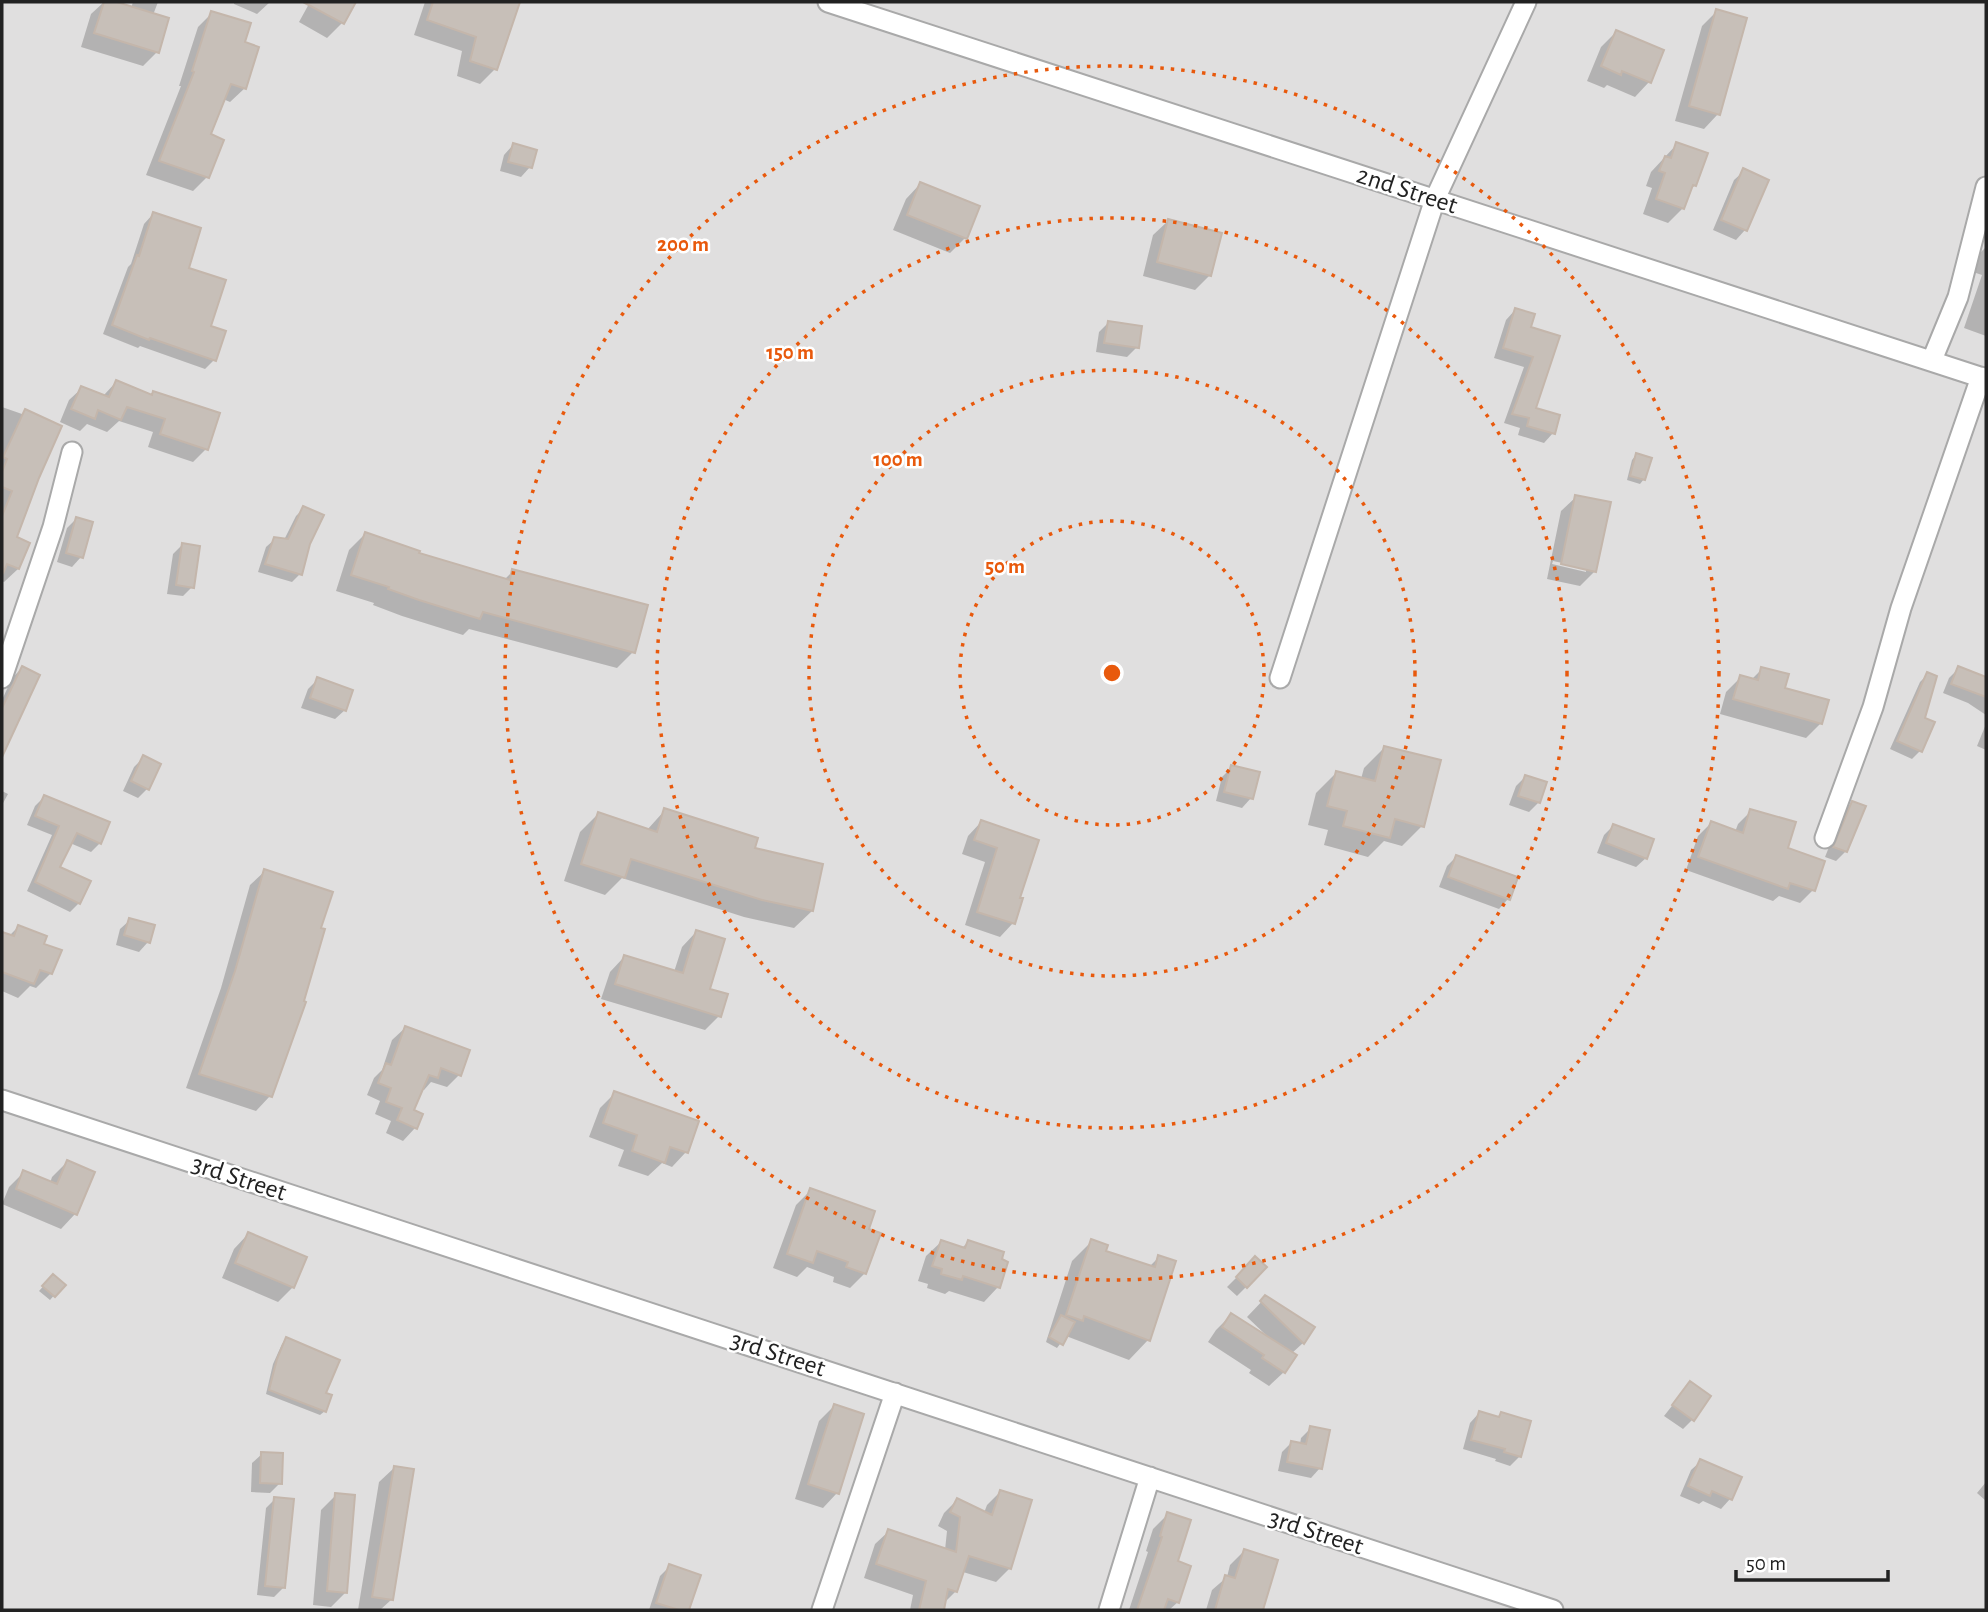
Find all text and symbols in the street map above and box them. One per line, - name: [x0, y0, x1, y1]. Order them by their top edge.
- street label: 2nd Street: [1353, 162, 1461, 218]
- text: 200 m: [657, 234, 709, 255]
- text: 150 m: [766, 342, 814, 363]
- text: 100 m: [873, 449, 923, 470]
- text: 50 m: [985, 556, 1025, 577]
- centre of rings: [1100, 661, 1124, 685]
- street label: 3rd Street: [188, 1150, 290, 1206]
- street label: 3rd Street: [727, 1326, 829, 1382]
- street label: 3rd Street: [1265, 1504, 1367, 1560]
- scale bar: [1736, 1538, 1888, 1582]
- text: 50 m: [1746, 1553, 1786, 1574]

